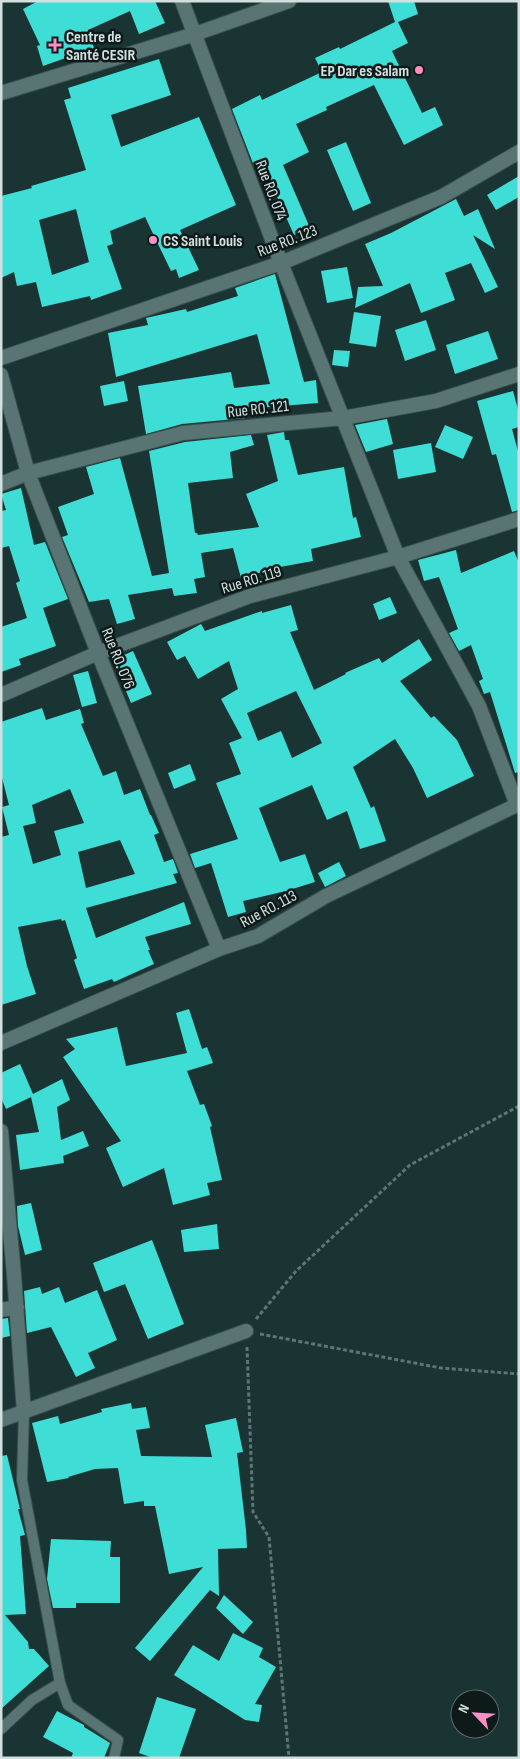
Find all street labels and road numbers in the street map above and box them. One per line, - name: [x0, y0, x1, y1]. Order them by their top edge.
- street label: Rue RO. 074: [250, 158, 291, 224]
- street label: Rue RO. 123: [255, 221, 320, 261]
- street label: Rue RO. 121: [227, 397, 290, 422]
- street label: Rue RO. 119: [219, 562, 284, 599]
- street label: Rue RO. 076: [97, 625, 138, 692]
- street label: Rue RO. 113: [237, 887, 300, 932]

